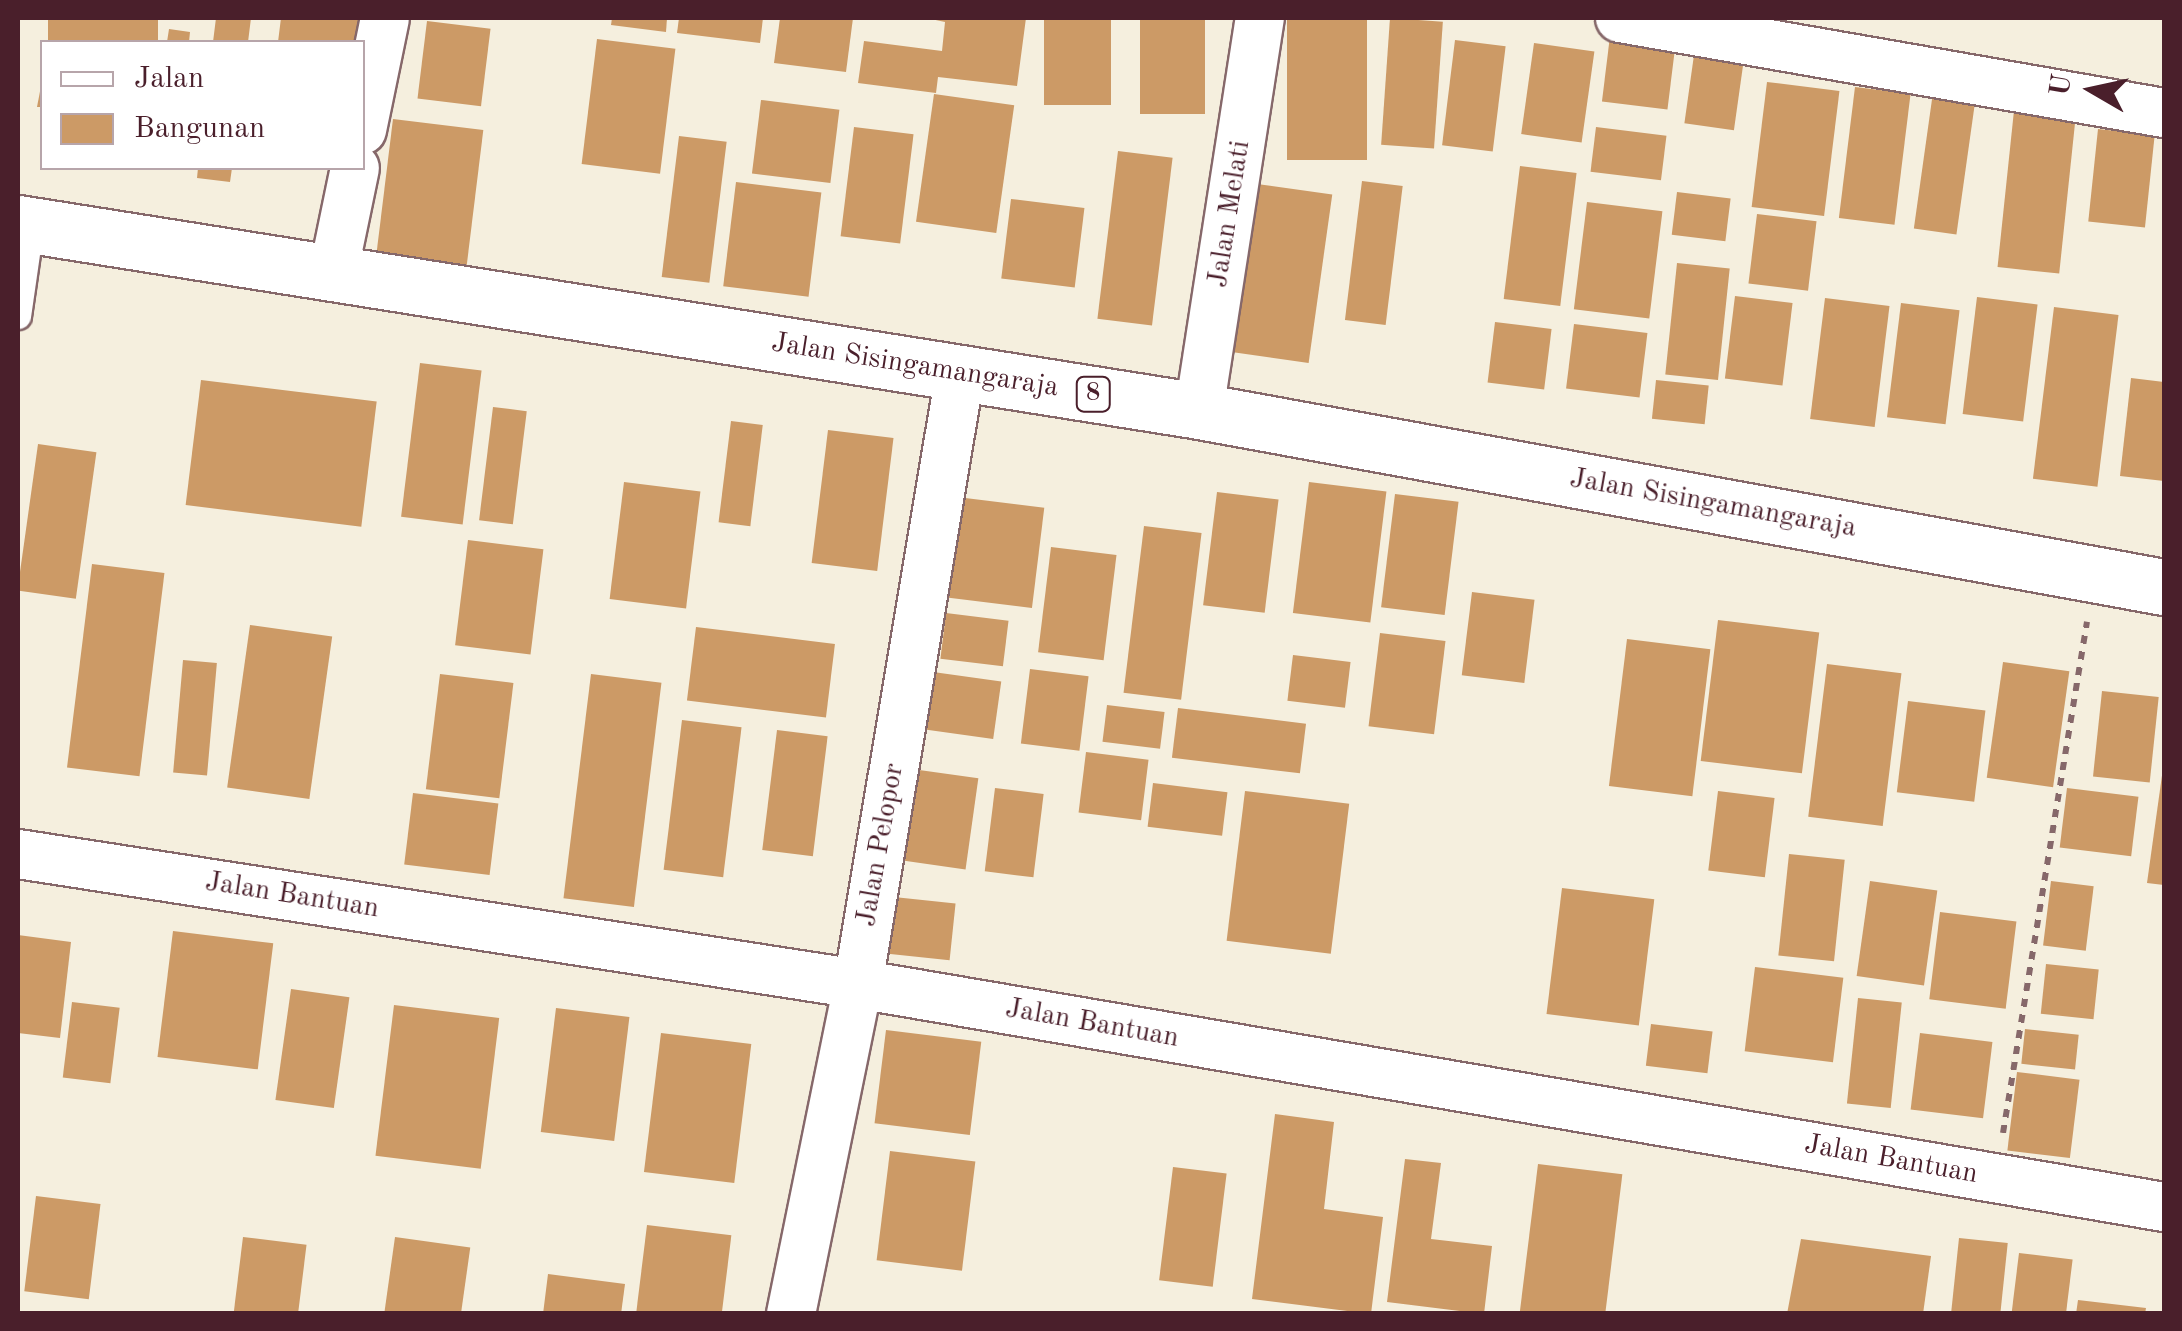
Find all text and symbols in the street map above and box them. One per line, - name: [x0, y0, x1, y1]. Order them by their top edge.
- legend: [40, 40, 365, 170]
- north arrow: [2042, 40, 2142, 140]
- text: Jalan: [134, 64, 204, 94]
- text: U: [2047, 72, 2078, 98]
- text: Bangunan: [134, 114, 265, 144]
- street label: Jalan Melati: [1202, 138, 1258, 290]
- street label: Jalan Sisingamangaraja: [769, 327, 1061, 405]
- road number: 8: [1076, 374, 1110, 414]
- street label: Jalan Sisingamangaraja: [1567, 462, 1859, 546]
- street label: Jalan Pelopor: [850, 761, 912, 929]
- street label: Jalan Bantuan: [203, 866, 381, 926]
- street label: Jalan Bantuan: [1003, 992, 1181, 1056]
- street label: Jalan Bantuan: [1802, 1128, 1980, 1192]

